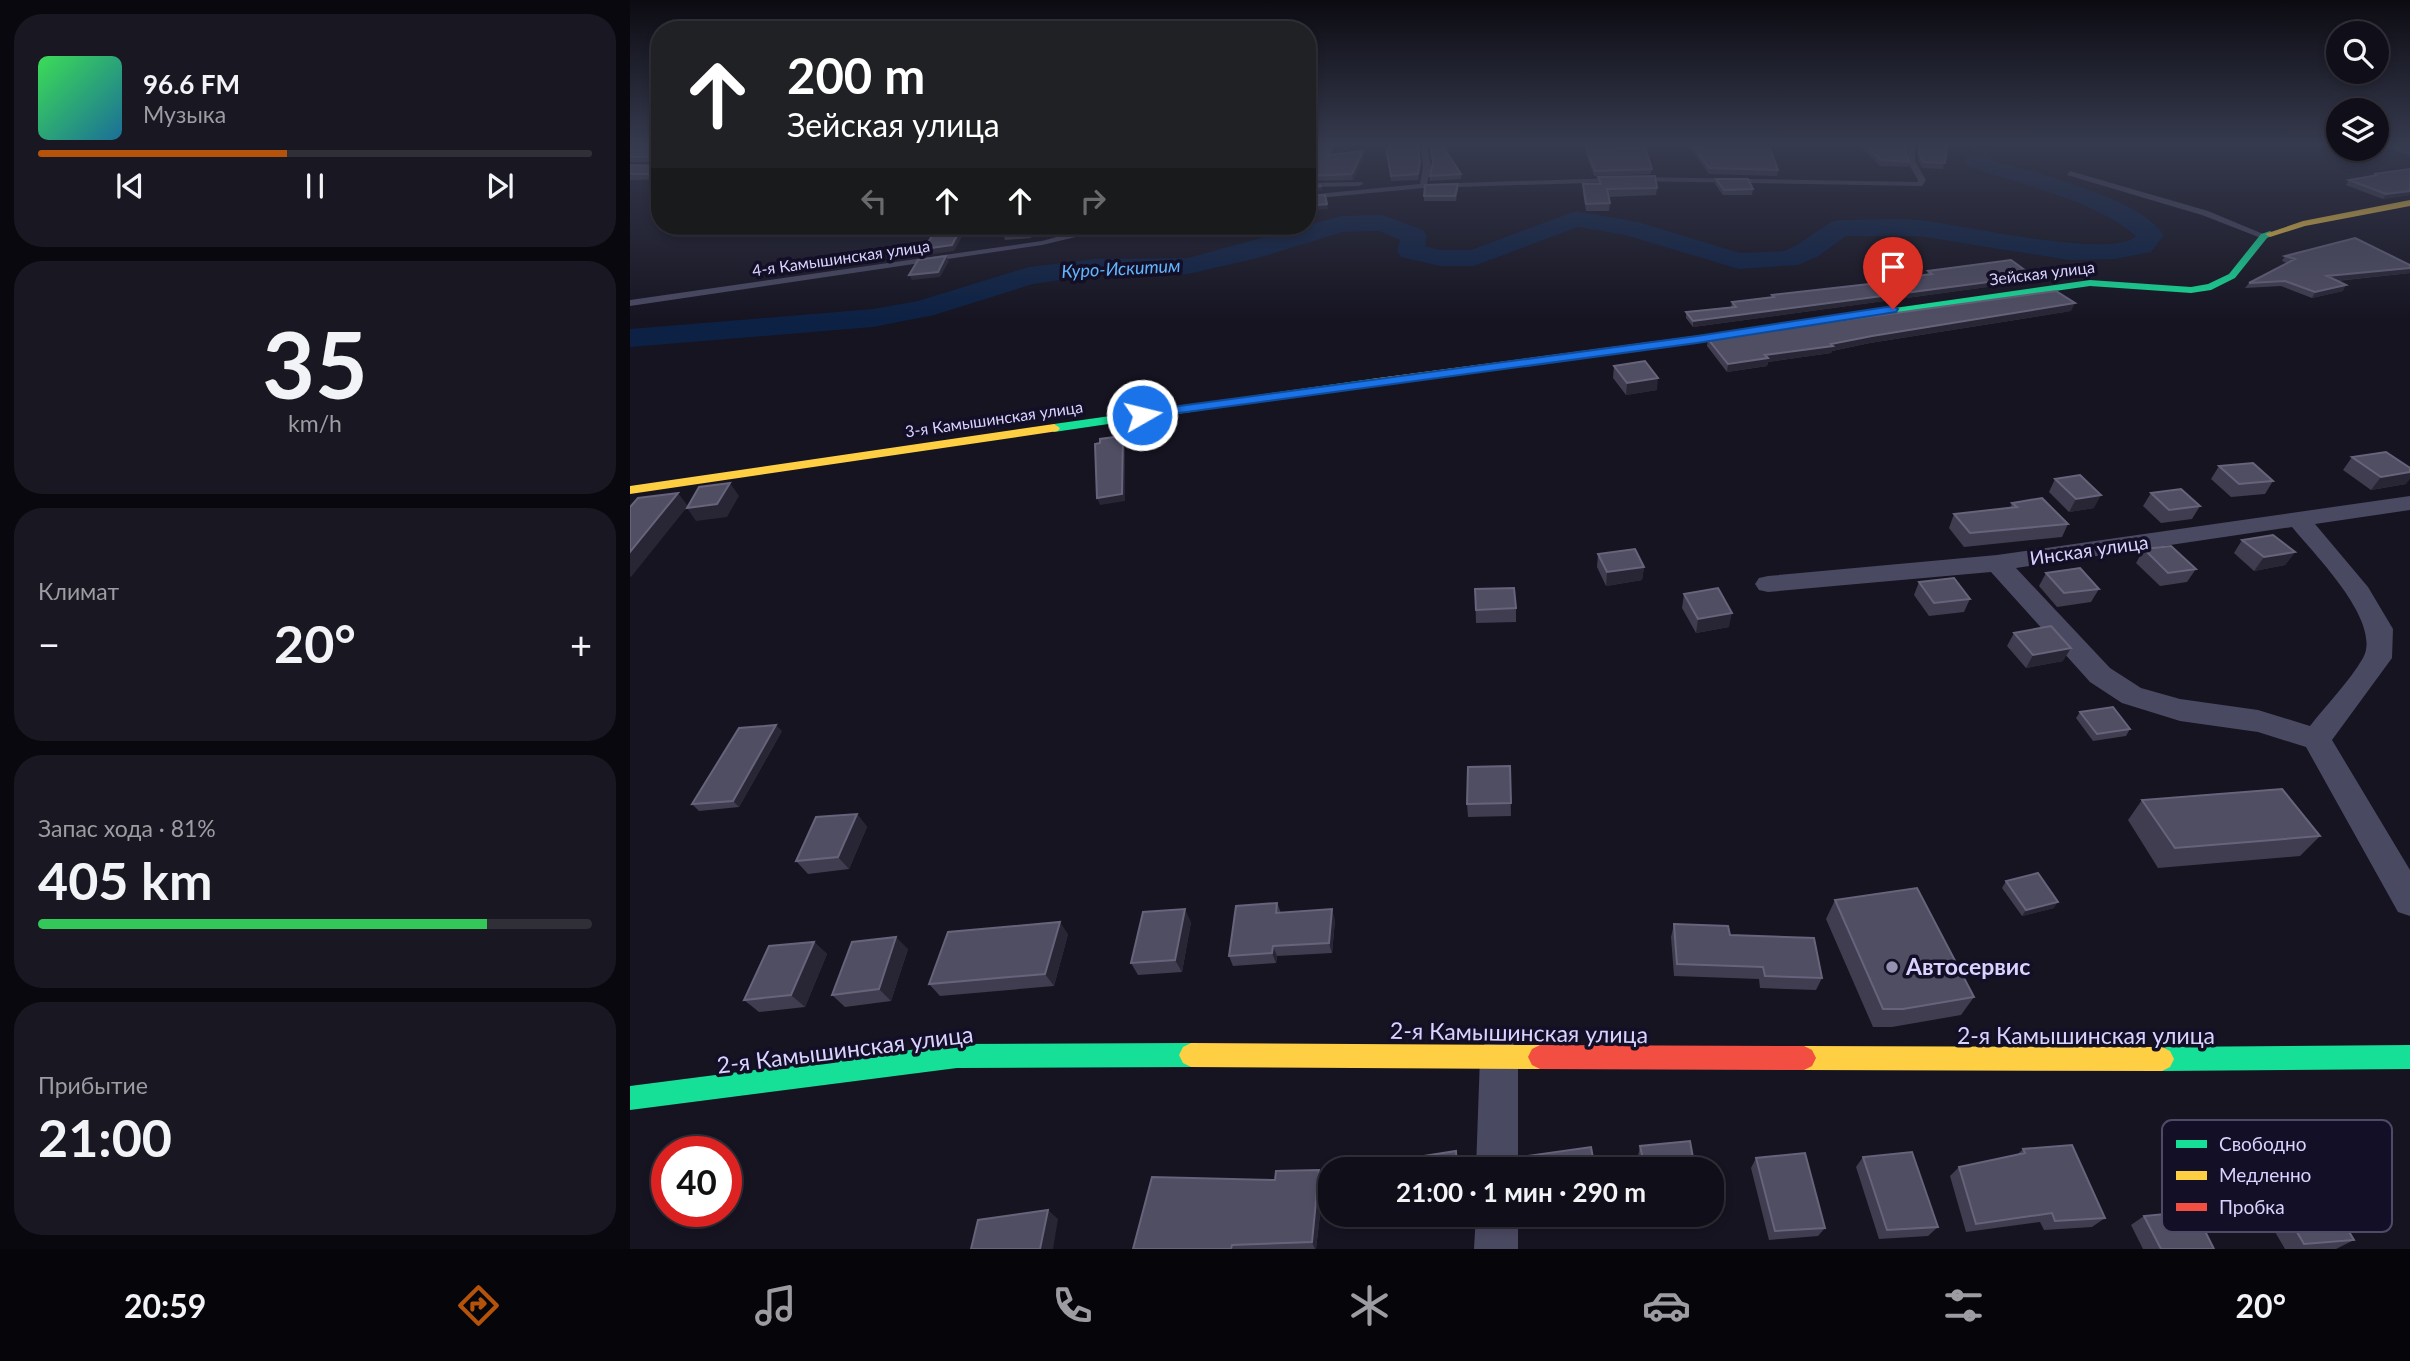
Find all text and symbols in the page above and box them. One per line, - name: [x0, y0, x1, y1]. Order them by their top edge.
- map controls: [2326, 21, 2389, 161]
- button: search: [2326, 21, 2389, 84]
- text: 200 m: [787, 46, 925, 104]
- icon: ahead: [672, 49, 763, 140]
- text: 96.6 FM: [143, 68, 240, 100]
- button: layers: [2326, 98, 2389, 161]
- text: Музыка: [143, 100, 226, 128]
- text: Зейская улица: [787, 105, 1000, 144]
- icon: previous: [111, 167, 149, 205]
- icon: pause: [296, 167, 334, 205]
- icon: next: [481, 167, 519, 205]
- icon: left: [855, 182, 893, 220]
- icon: ahead: [928, 182, 966, 220]
- icon: ahead: [1001, 182, 1039, 220]
- icon: right: [1074, 182, 1112, 220]
- street label: 4-я Камышинская улица: [751, 236, 931, 279]
- pin: [1863, 237, 1923, 309]
- icon: arrive: [1874, 248, 1912, 286]
- water label: Куро-Искитим: [1061, 254, 1181, 282]
- street label: Зейская улица: [1988, 257, 2096, 288]
- text: 35: [262, 309, 368, 418]
- position arrow: [1105, 378, 1179, 452]
- street label: 3-я Камышинская улица: [904, 397, 1084, 440]
- text: km/h: [288, 409, 342, 437]
- street label: Инская улица: [2028, 530, 2150, 569]
- text: Климат: [38, 577, 119, 605]
- text: 20°: [274, 612, 356, 674]
- text: −: [38, 621, 60, 667]
- text: +: [570, 621, 592, 667]
- text: Запас хода · 81%: [38, 814, 216, 842]
- text: 405 km: [38, 849, 212, 911]
- place label: Автосервис: [1905, 952, 2030, 980]
- marker: Автосервис: [1884, 959, 1900, 975]
- street label: 2-я Камышинская улица: [1390, 1016, 1648, 1048]
- street label: 2-я Камышинская улица: [715, 1019, 975, 1079]
- street label: 2-я Камышинская улица: [1957, 1021, 2215, 1049]
- text: Прибытие: [38, 1071, 148, 1099]
- text: 21:00: [38, 1106, 172, 1168]
- legend: [2162, 1120, 2392, 1232]
- text: Свободно: [2219, 1132, 2307, 1155]
- speed limit sign: 40: [651, 1136, 742, 1227]
- text: Медленно: [2219, 1163, 2311, 1186]
- text: 21:00 · 1 мин · 290 m: [1396, 1176, 1646, 1208]
- text: Пробка: [2219, 1195, 2285, 1218]
- icon: directions: [454, 1281, 503, 1330]
- icon: music: [751, 1281, 800, 1330]
- icon: phone: [1048, 1281, 1097, 1330]
- icon: climate: [1345, 1281, 1394, 1330]
- icon: car: [1642, 1281, 1691, 1330]
- icon: filters: [1939, 1281, 1988, 1330]
- text: 20:59: [124, 1286, 206, 1325]
- text: 20°: [2236, 1286, 2286, 1325]

